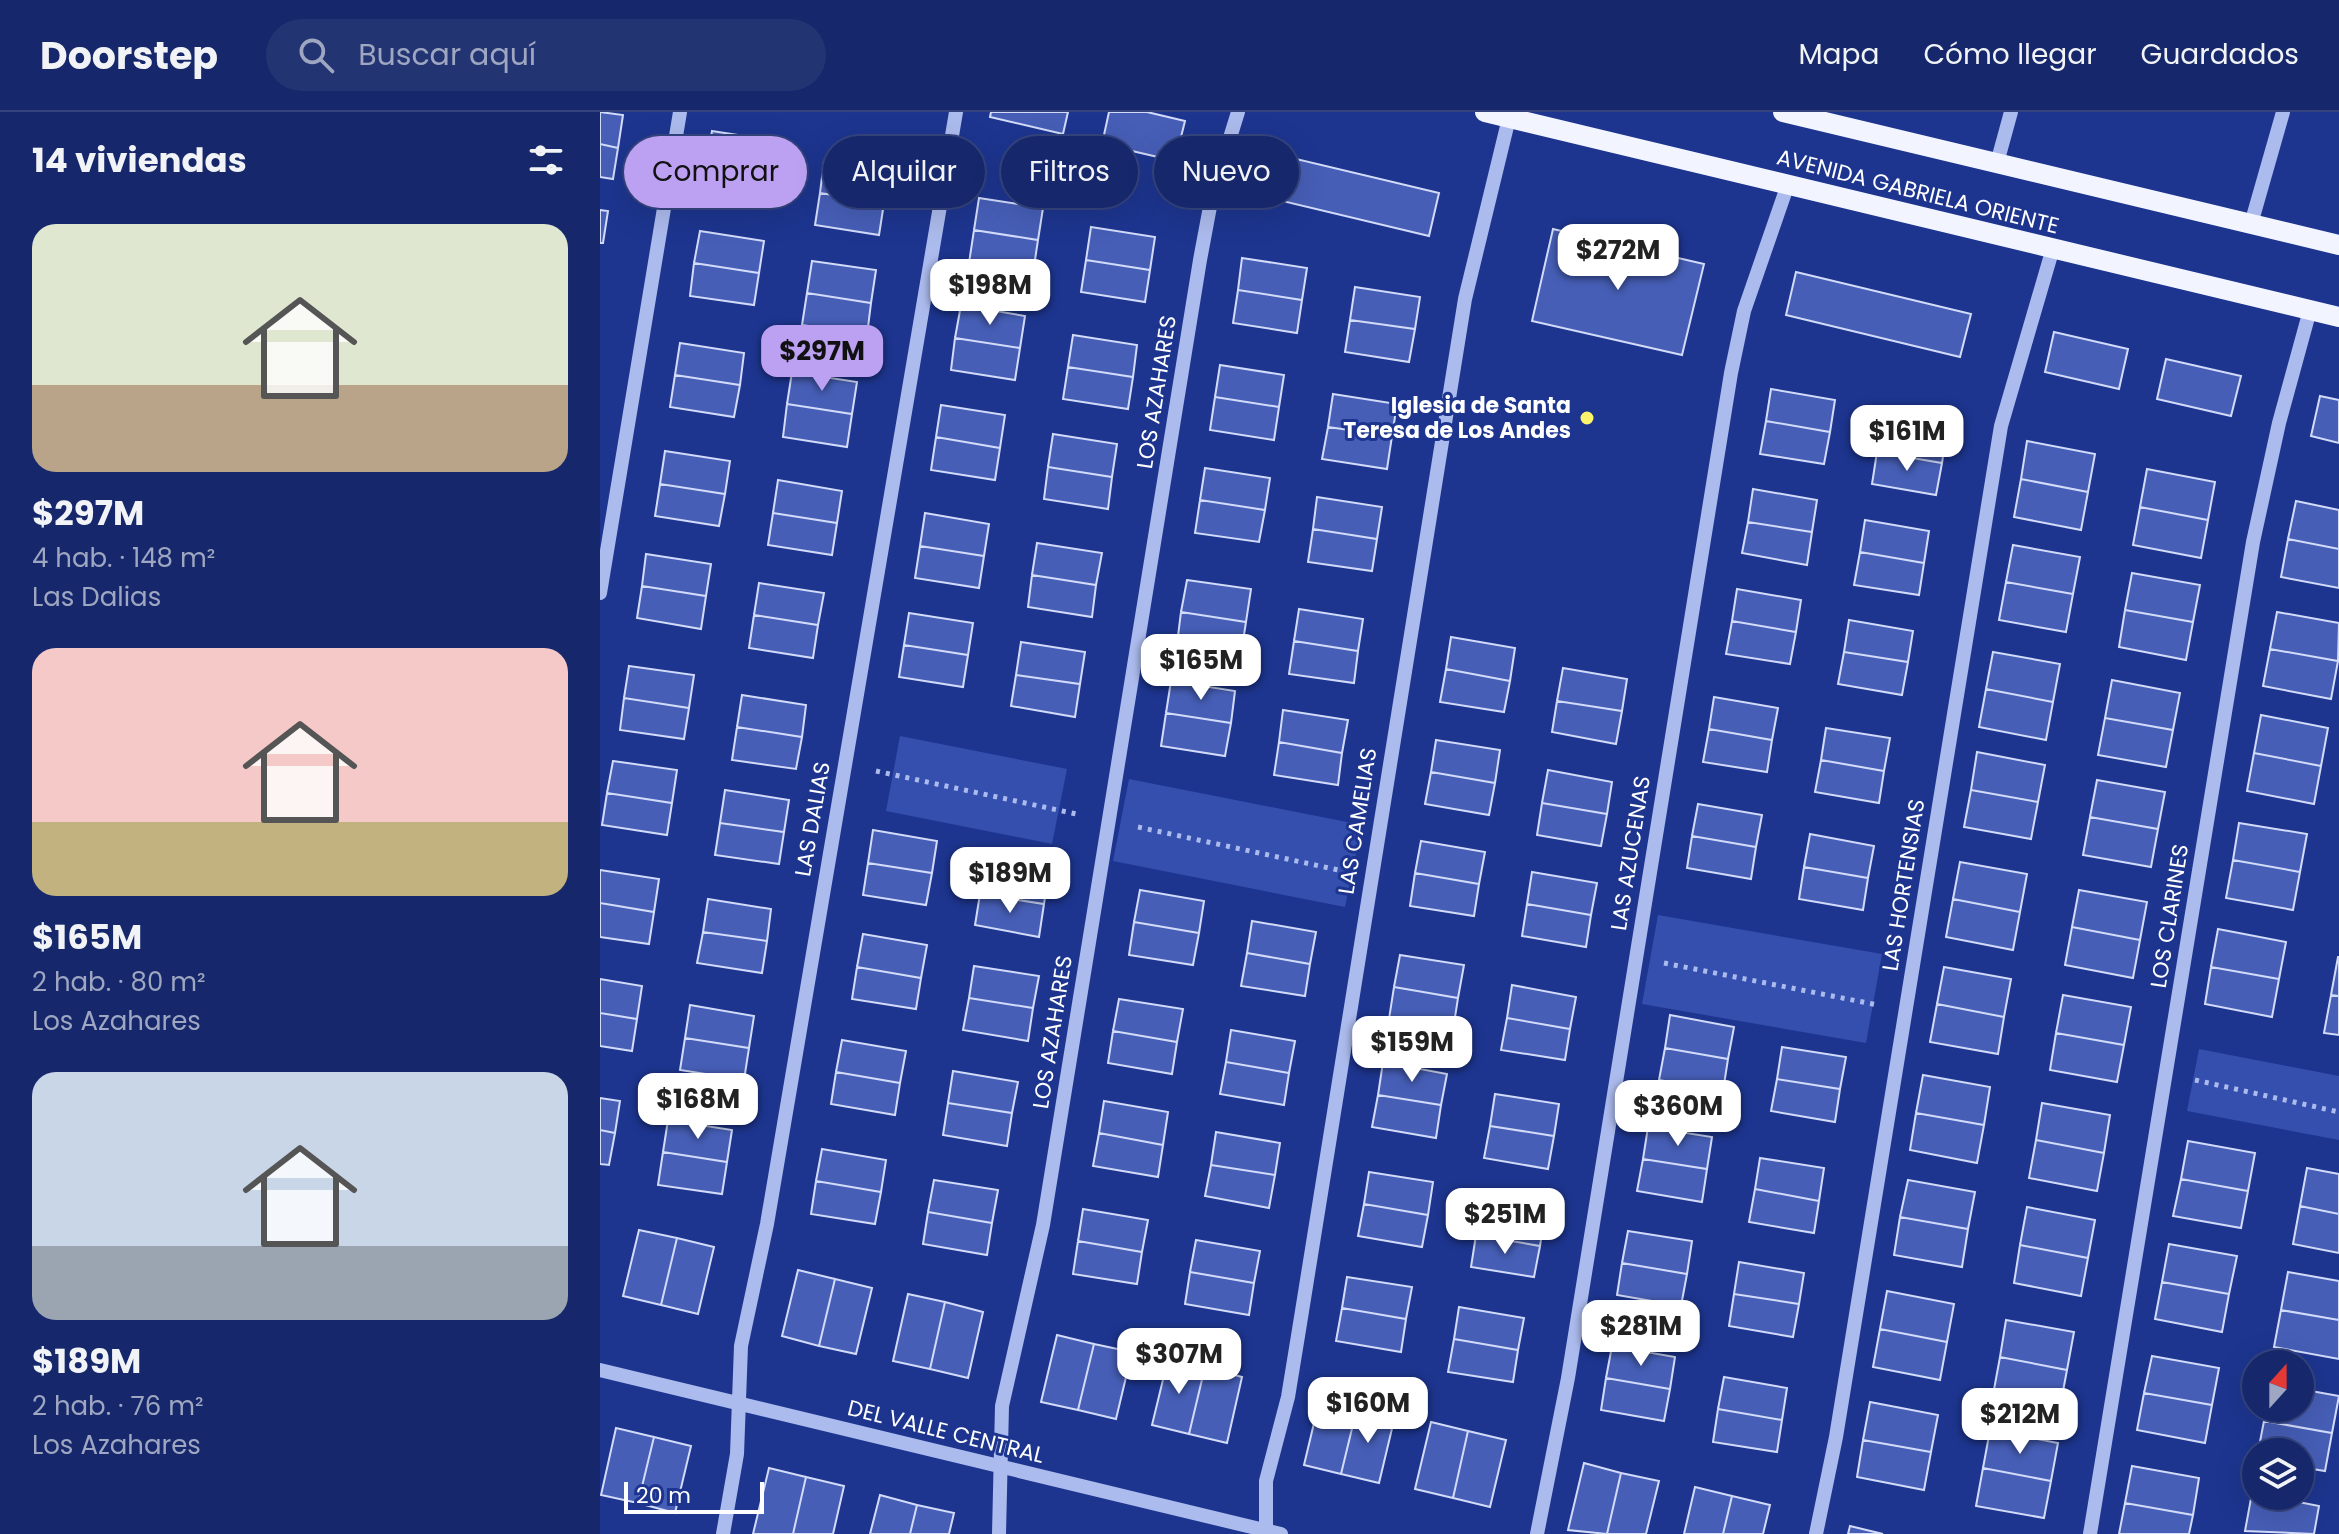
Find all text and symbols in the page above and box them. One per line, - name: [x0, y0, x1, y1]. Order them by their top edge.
- search box: [266, 19, 826, 91]
- text: Doorstep: [40, 29, 218, 82]
- icon: search: [294, 33, 338, 77]
- text: Buscar aquí: [358, 33, 536, 76]
- text: Mapa: [1798, 35, 1879, 74]
- text: Cómo llegar: [1923, 35, 2097, 74]
- text: Guardados: [2141, 35, 2299, 74]
- text: 14 viviendas: [32, 136, 247, 184]
- chip: Comprar: [624, 136, 807, 208]
- chip: Alquilar: [823, 136, 985, 208]
- chip: Filtros: [1001, 136, 1138, 208]
- chip: Nuevo: [1154, 136, 1299, 208]
- icon: filters: [524, 138, 568, 182]
- street label: AVENIDA GABRIELA ORIENTE: [1774, 141, 2062, 242]
- pin: $272M: [1562, 224, 1674, 292]
- text: $272M: [1576, 232, 1660, 268]
- pin: $198M: [934, 259, 1046, 327]
- text: $198M: [948, 267, 1032, 303]
- icon: home: [228, 276, 372, 420]
- street label: LOS AZAHARES: [1129, 313, 1184, 471]
- pin: $297M: [766, 325, 878, 393]
- text: $297M: [779, 333, 865, 369]
- place label: Iglesia de Santa Teresa de Los Andes: [1343, 390, 1571, 446]
- pin: $161M: [1851, 405, 1963, 473]
- marker: Iglesia de Santa Teresa de Los Andes: [1578, 409, 1596, 427]
- text: $161M: [1868, 413, 1946, 449]
- text: $297M: [32, 489, 144, 537]
- text: 4 hab. · 148 m²: [32, 540, 215, 576]
- text: Las Dalias: [32, 579, 161, 615]
- pin: $165M: [1145, 634, 1257, 702]
- text: $165M: [1159, 642, 1243, 678]
- icon: home: [228, 700, 372, 844]
- street label: LAS CAMELIAS: [1331, 746, 1384, 897]
- street label: LAS DALIAS: [787, 759, 838, 879]
- street label: LAS AZUCENAS: [1603, 774, 1658, 933]
- street label: LAS HORTENSIAS: [1875, 797, 1932, 973]
- street label: LOS CLARINES: [2143, 842, 2196, 990]
- pin: $189M: [954, 847, 1066, 915]
- text: $189M: [968, 855, 1052, 891]
- text: $165M: [32, 913, 142, 961]
- street label: LOS AZAHARES: [1025, 953, 1080, 1111]
- text: 2 hab. · 80 m²: [32, 964, 206, 1000]
- text: Los Azahares: [32, 1003, 201, 1039]
- pin: $159M: [1356, 1016, 1468, 1084]
- text: $159M: [1370, 1024, 1454, 1060]
- pin: $168M: [642, 1073, 754, 1141]
- pin: $360M: [1622, 1080, 1734, 1148]
- text: $168M: [656, 1081, 740, 1117]
- text: $360M: [1633, 1088, 1723, 1124]
- icon: home: [228, 1124, 372, 1268]
- pin: $251M: [1449, 1188, 1561, 1256]
- text: $251M: [1464, 1196, 1546, 1232]
- pin: $281M: [1585, 1300, 1697, 1368]
- text: $281M: [1600, 1308, 1682, 1344]
- pin: $307M: [1123, 1328, 1235, 1396]
- text: $307M: [1135, 1336, 1223, 1372]
- text: $189M: [32, 1337, 141, 1385]
- north arrow: [2242, 1350, 2314, 1422]
- map controls: [2242, 1350, 2314, 1510]
- pin: $160M: [1312, 1377, 1424, 1445]
- text: $160M: [1326, 1385, 1410, 1421]
- text: 2 hab. · 76 m²: [32, 1388, 204, 1424]
- pin: $212M: [1964, 1388, 2076, 1456]
- street label: DEL VALLE CENTRAL: [844, 1392, 1048, 1471]
- text: $212M: [1980, 1396, 2060, 1432]
- text: Los Azahares: [32, 1427, 201, 1463]
- button: layers: [2242, 1438, 2314, 1510]
- scale bar: [624, 1478, 764, 1514]
- text: 20 m: [636, 1480, 691, 1511]

